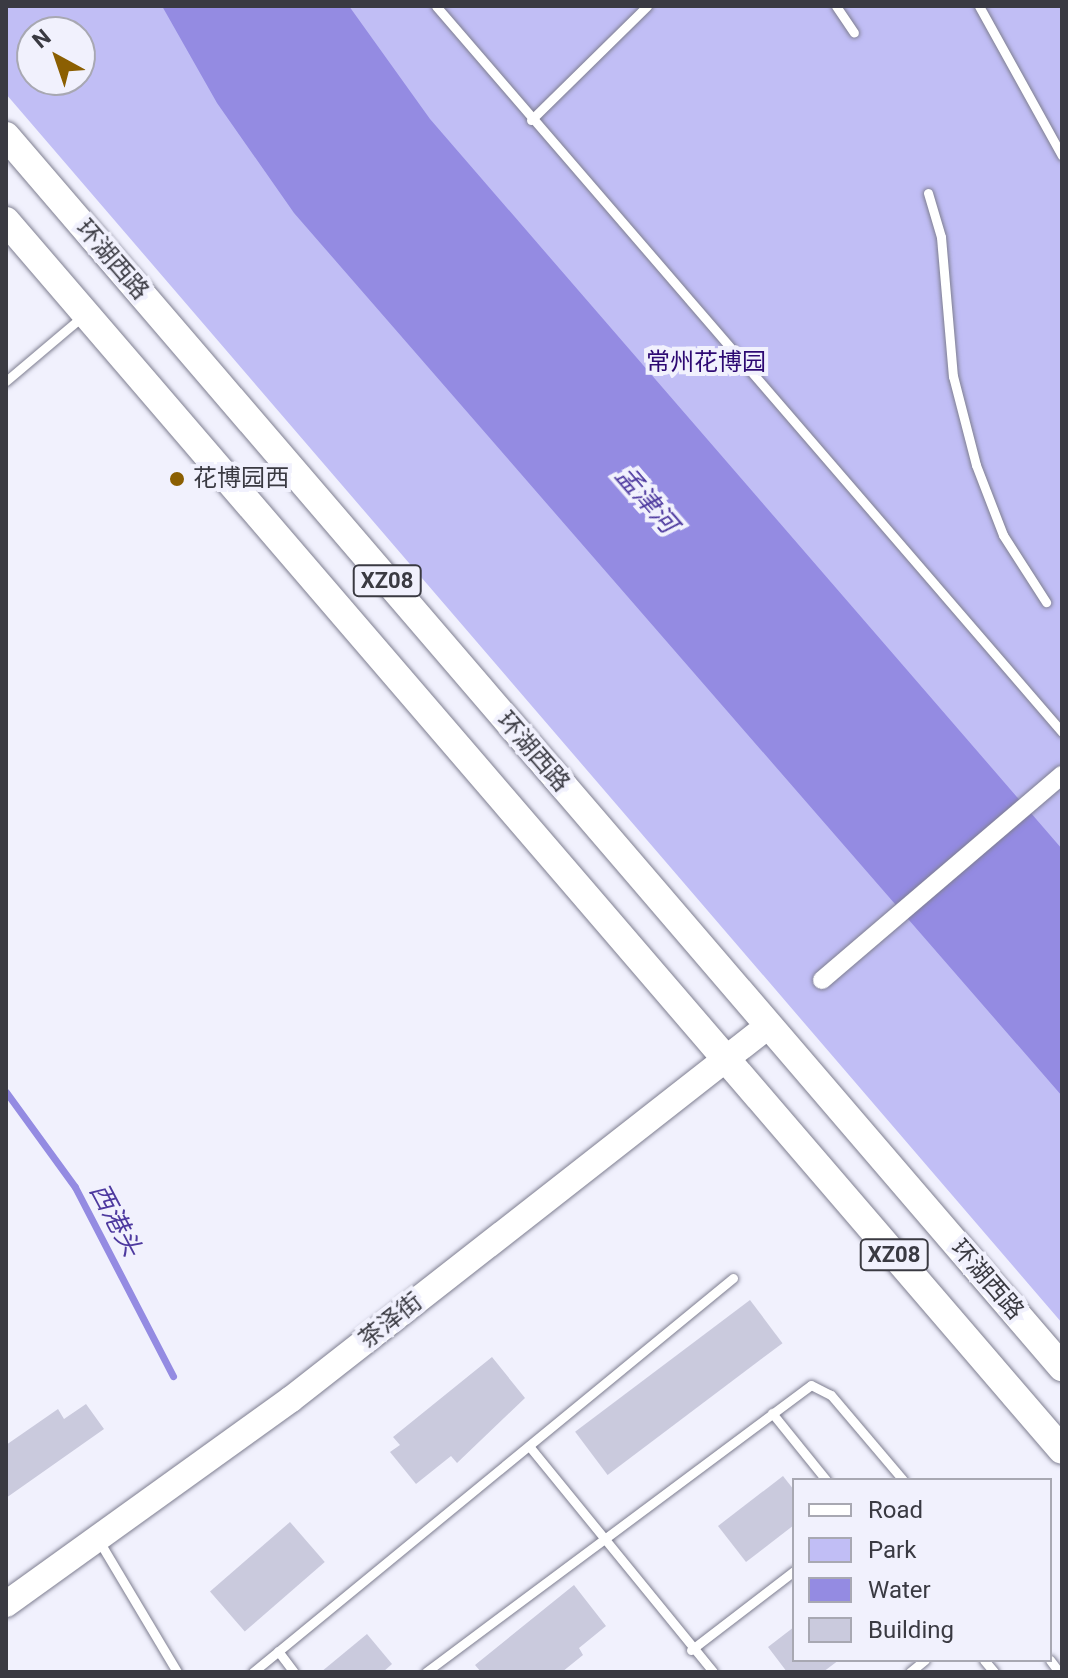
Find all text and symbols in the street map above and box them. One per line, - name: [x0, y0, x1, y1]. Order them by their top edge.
- north arrow: [16, 16, 96, 96]
- text: N: [28, 24, 56, 53]
- street label: 环湖西路: [70, 214, 154, 306]
- park label: 常州花博园: [646, 349, 766, 377]
- water label: 孟津河: [609, 460, 683, 540]
- place label: 花博园西: [193, 465, 289, 493]
- marker: 花博园西: [168, 470, 186, 488]
- road number: XZ08: [351, 563, 423, 599]
- street label: 环湖西路: [491, 706, 575, 798]
- water label: 西港头: [83, 1178, 147, 1262]
- street label: 环湖西路: [945, 1234, 1029, 1326]
- road number: XZ08: [858, 1237, 930, 1273]
- street label: 茶泽街: [354, 1287, 428, 1355]
- legend: [792, 1478, 1052, 1662]
- text: Road: [868, 1496, 923, 1524]
- text: Park: [868, 1536, 916, 1564]
- text: Water: [868, 1576, 931, 1604]
- text: Building: [868, 1616, 954, 1644]

